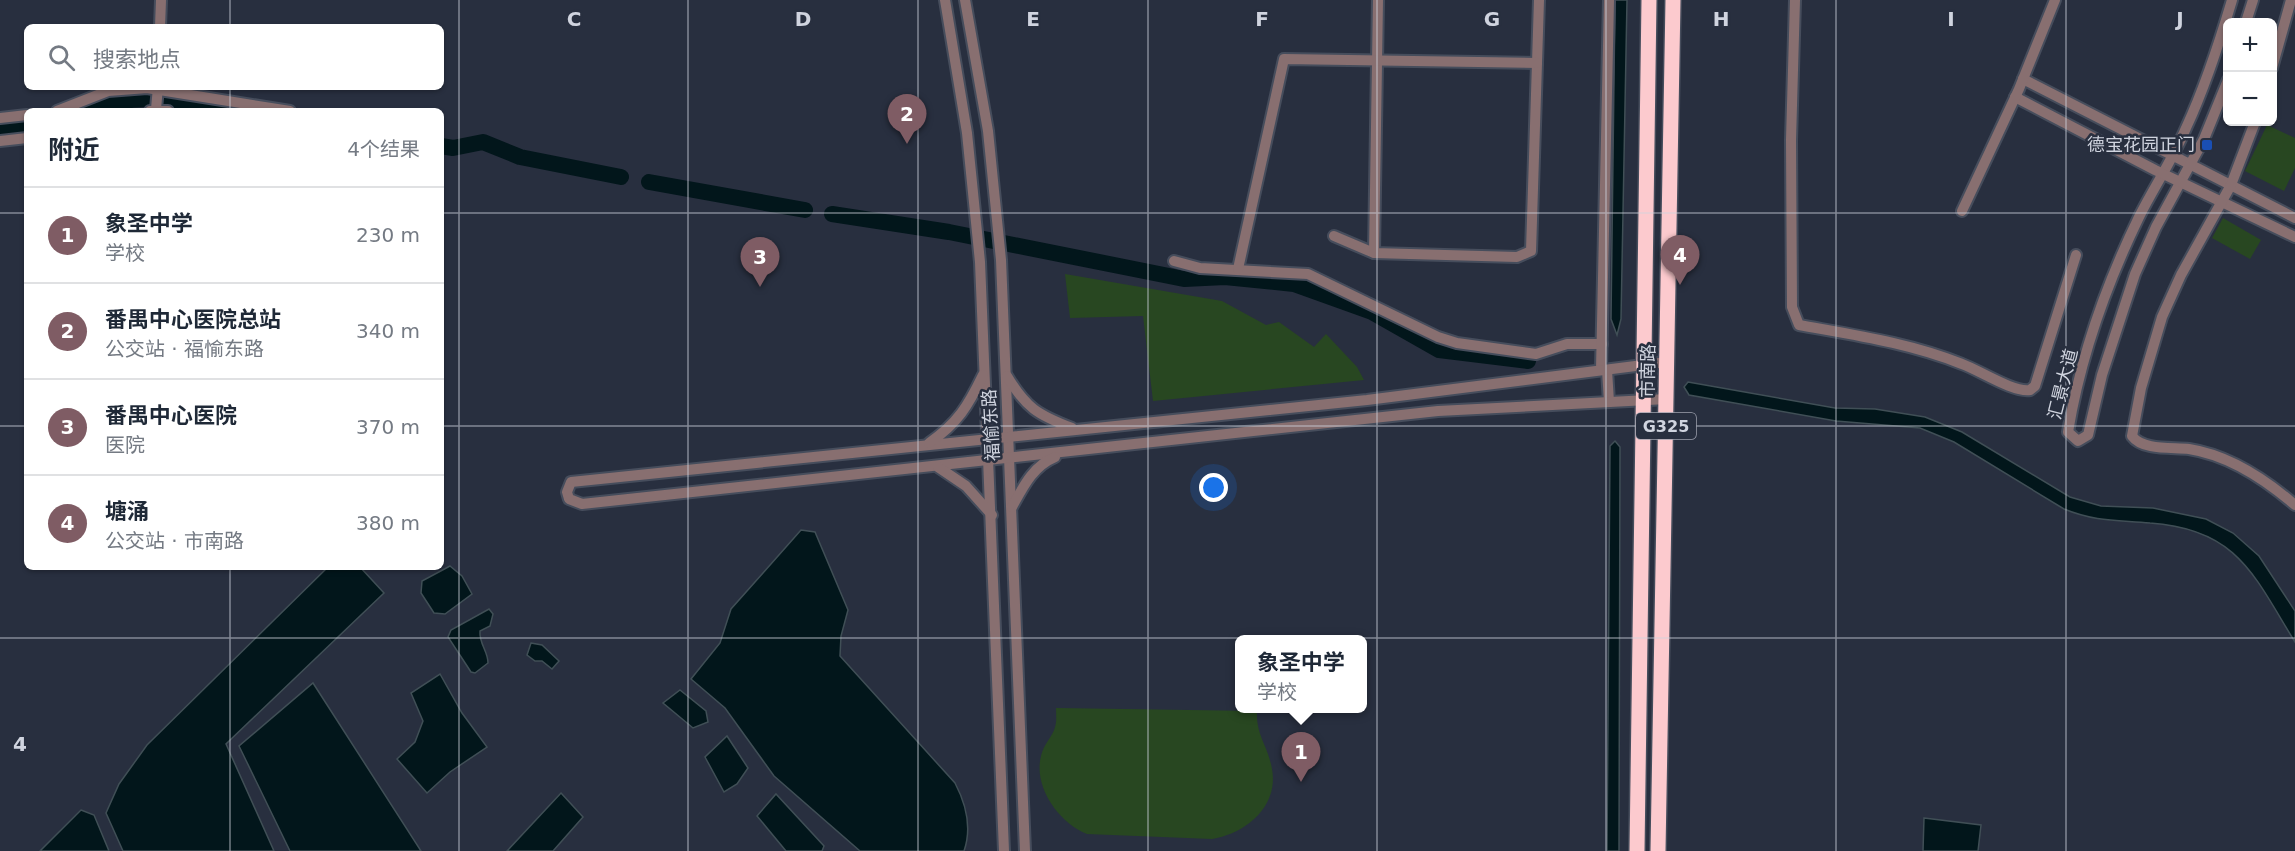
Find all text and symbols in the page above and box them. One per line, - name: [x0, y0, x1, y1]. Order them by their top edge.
- text: C: [567, 7, 581, 31]
- text: D: [795, 7, 811, 31]
- text: E: [1026, 7, 1040, 31]
- text: F: [1255, 7, 1269, 31]
- text: G: [1484, 7, 1500, 31]
- text: H: [1713, 7, 1729, 31]
- text: I: [1947, 7, 1955, 31]
- text: J: [2174, 7, 2184, 31]
- map controls: [2223, 18, 2277, 126]
- button: +: [2223, 18, 2277, 72]
- search box: [24, 24, 444, 90]
- icon: search: [45, 41, 78, 74]
- text: 搜索地点: [93, 47, 181, 72]
- button: −: [2223, 72, 2277, 126]
- pin: 2: [888, 94, 926, 144]
- place label: 德宝花园正门: [2087, 134, 2195, 155]
- text: 附近: [48, 135, 100, 165]
- text: 4个结果: [347, 137, 420, 161]
- marker: 德宝花园正门: [2200, 138, 2214, 152]
- text: 象圣中学: [105, 211, 193, 236]
- text: 1: [61, 223, 74, 247]
- text: 230 m: [356, 223, 420, 247]
- pin: 4: [1660, 236, 1700, 285]
- pin: 3: [740, 238, 780, 287]
- text: 学校: [105, 241, 145, 265]
- text: 番禺中心医院总站: [105, 307, 281, 332]
- text: 2: [61, 319, 74, 343]
- text: 340 m: [356, 319, 420, 343]
- text: 公交站 · 福愉东路: [105, 337, 264, 361]
- street label: 市南路: [1637, 344, 1658, 398]
- street label: 汇景大道: [2044, 346, 2081, 421]
- street label: 福愉东路: [978, 389, 1003, 462]
- text: 番禺中心医院: [105, 403, 237, 428]
- road number: G325: [1636, 413, 1696, 439]
- text: 3: [61, 415, 74, 439]
- text: 370 m: [356, 415, 420, 439]
- text: 医院: [105, 433, 145, 457]
- your location: [1199, 473, 1228, 502]
- text: 塘涌: [105, 499, 149, 524]
- text: 4: [61, 511, 74, 535]
- text: 380 m: [356, 511, 420, 535]
- text: 公交站 · 市南路: [105, 529, 244, 553]
- popup: [1235, 635, 1367, 713]
- text: 象圣中学: [1257, 650, 1345, 675]
- text: 学校: [1257, 680, 1297, 704]
- text: 4: [13, 732, 27, 756]
- pin: 1: [1282, 732, 1320, 782]

